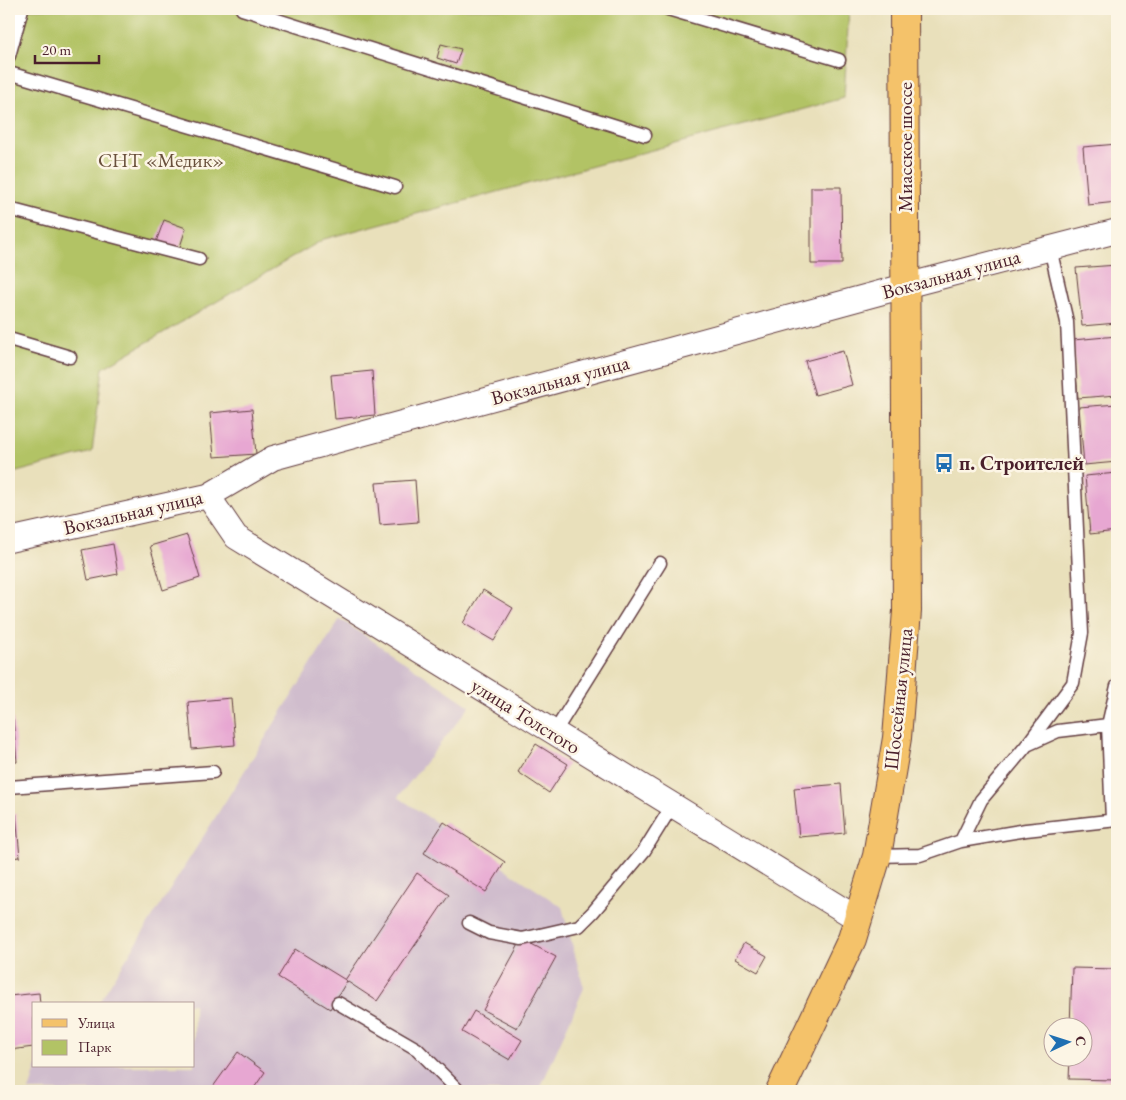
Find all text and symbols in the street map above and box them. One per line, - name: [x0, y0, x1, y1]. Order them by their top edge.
- scale bar: [35, 32, 99, 64]
- text: 20 m: [42, 40, 71, 59]
- street label: Миасское шоссе: [892, 82, 918, 212]
- park label: СНТ «Медик»: [98, 147, 224, 173]
- street label: Вокзальная улица: [879, 243, 1023, 305]
- street label: Вокзальная улица: [488, 349, 632, 411]
- place label: п. Строителей: [959, 450, 1084, 476]
- bus stop icon: п. Строителей: [933, 452, 955, 474]
- street label: Вокзальная улица: [61, 483, 205, 541]
- street label: Шоссейная улица: [878, 627, 918, 771]
- street label: улица Толстого: [466, 672, 586, 760]
- legend: [32, 1002, 195, 1068]
- text: Улица: [77, 1013, 115, 1032]
- north arrow: [1044, 1018, 1094, 1068]
- text: С: [1072, 1036, 1090, 1047]
- text: Парк: [78, 1037, 111, 1056]

